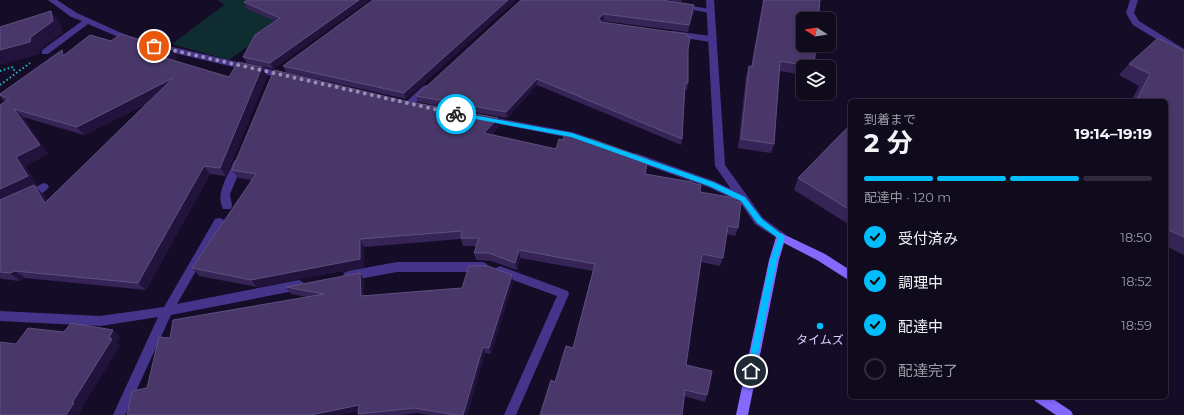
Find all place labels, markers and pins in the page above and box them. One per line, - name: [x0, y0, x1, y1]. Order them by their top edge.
- pin: [137, 29, 171, 63]
- marker: タイムズ: [815, 321, 825, 331]
- place label: タイムズ: [796, 332, 844, 347]
- pin: [734, 354, 768, 388]

